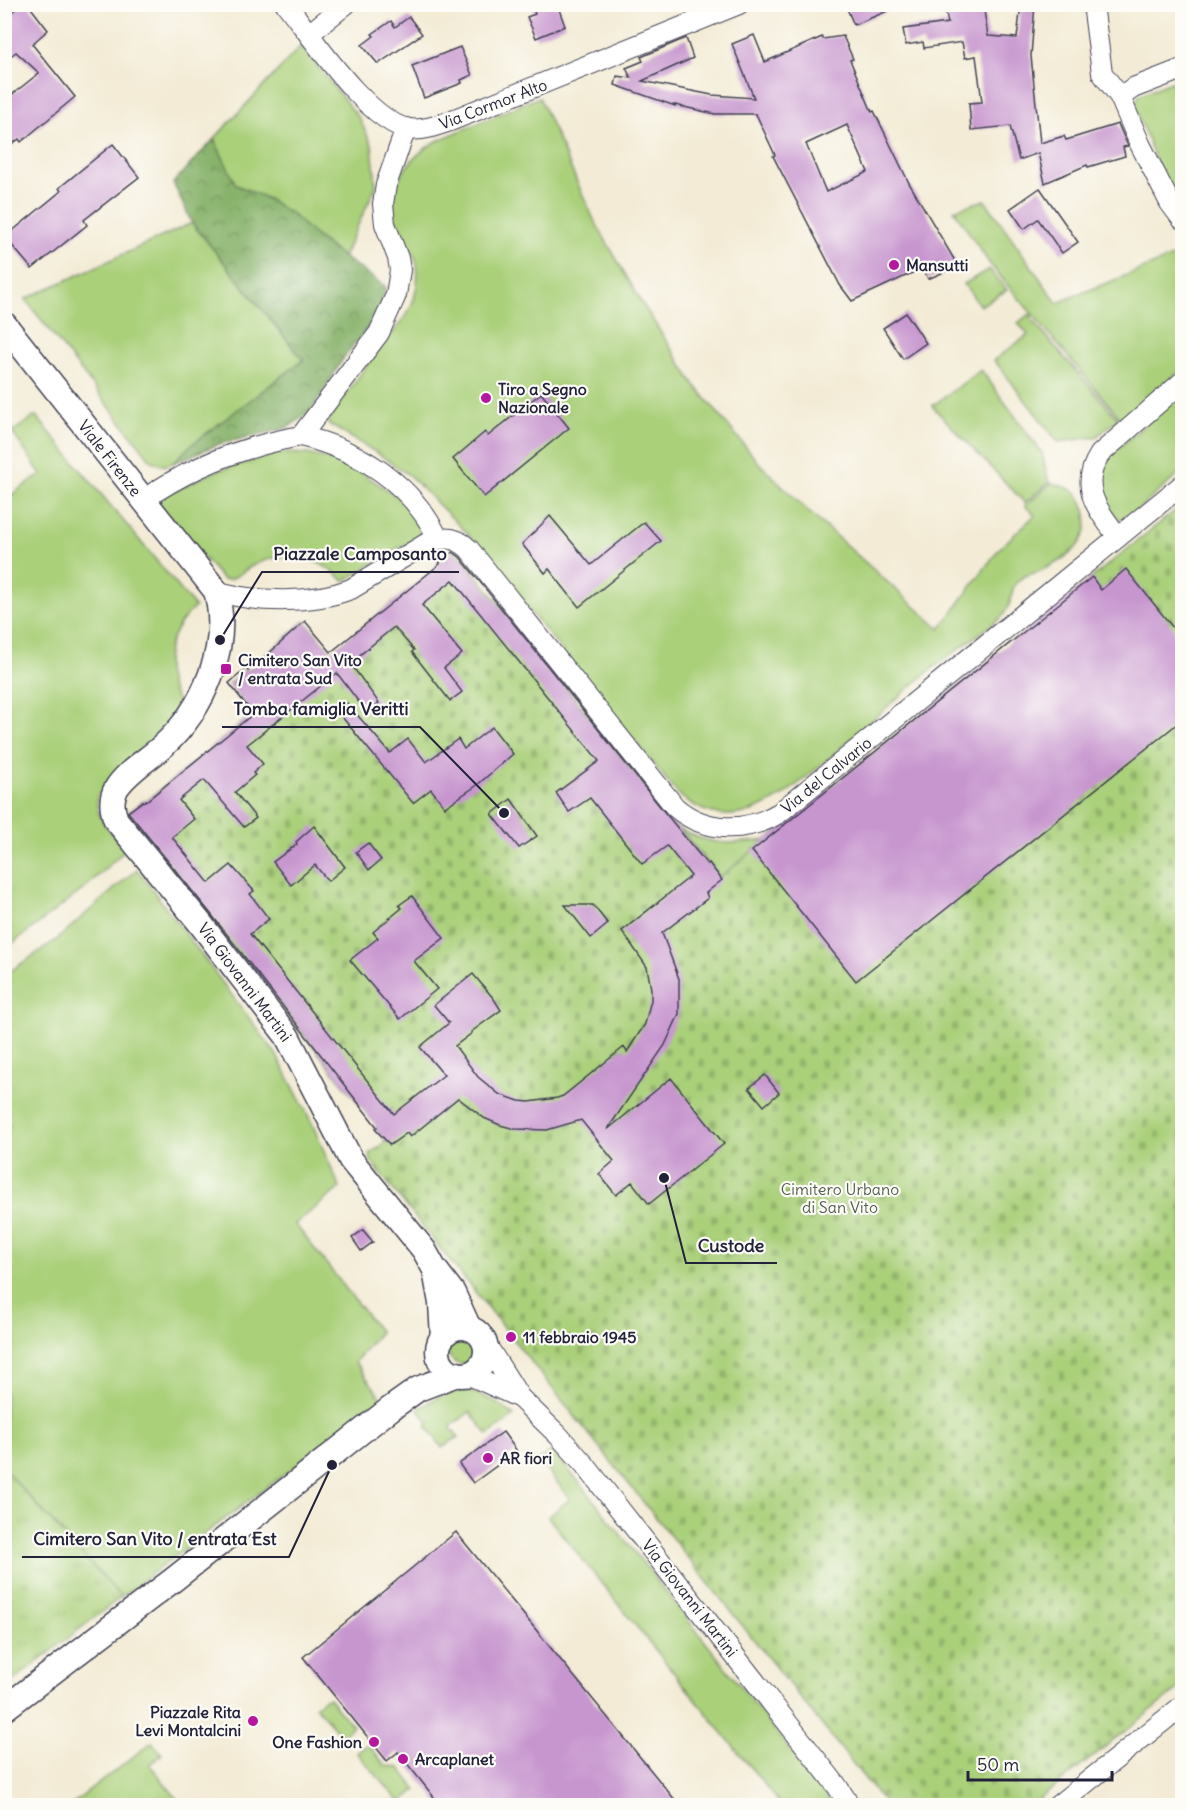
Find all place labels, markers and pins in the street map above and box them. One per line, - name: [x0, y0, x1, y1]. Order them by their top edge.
- place label: Mansutti: [906, 255, 968, 275]
- marker: Mansutti: [887, 258, 901, 272]
- place label: Tiro a Segno Nazionale: [498, 379, 587, 417]
- marker: Tiro a Segno Nazionale: [479, 391, 493, 405]
- callout: Piazzale Camposanto: [262, 536, 459, 572]
- place label: Cimitero San Vito / entrata Sud: [238, 650, 362, 688]
- marker: Cimitero San Vito / entrata Sud: [219, 662, 233, 676]
- callout: Tomba famiglia Veritti: [222, 691, 420, 727]
- callout: Custode: [686, 1227, 777, 1263]
- place label: 11 febbraio 1945: [523, 1327, 637, 1347]
- marker: 11 febbraio 1945: [504, 1330, 518, 1344]
- place label: AR fiori: [500, 1448, 552, 1468]
- marker: AR fiori: [481, 1451, 495, 1465]
- callout: Cimitero San Vito / entrata Est: [22, 1521, 289, 1557]
- place label: Piazzale Rita Levi Montalcini: [135, 1702, 241, 1740]
- marker: Piazzale Rita Levi Montalcini: [246, 1714, 260, 1728]
- place label: One Fashion: [272, 1732, 362, 1752]
- marker: One Fashion: [367, 1735, 381, 1749]
- place label: Arcaplanet: [415, 1749, 495, 1770]
- marker: Arcaplanet: [396, 1752, 410, 1766]

